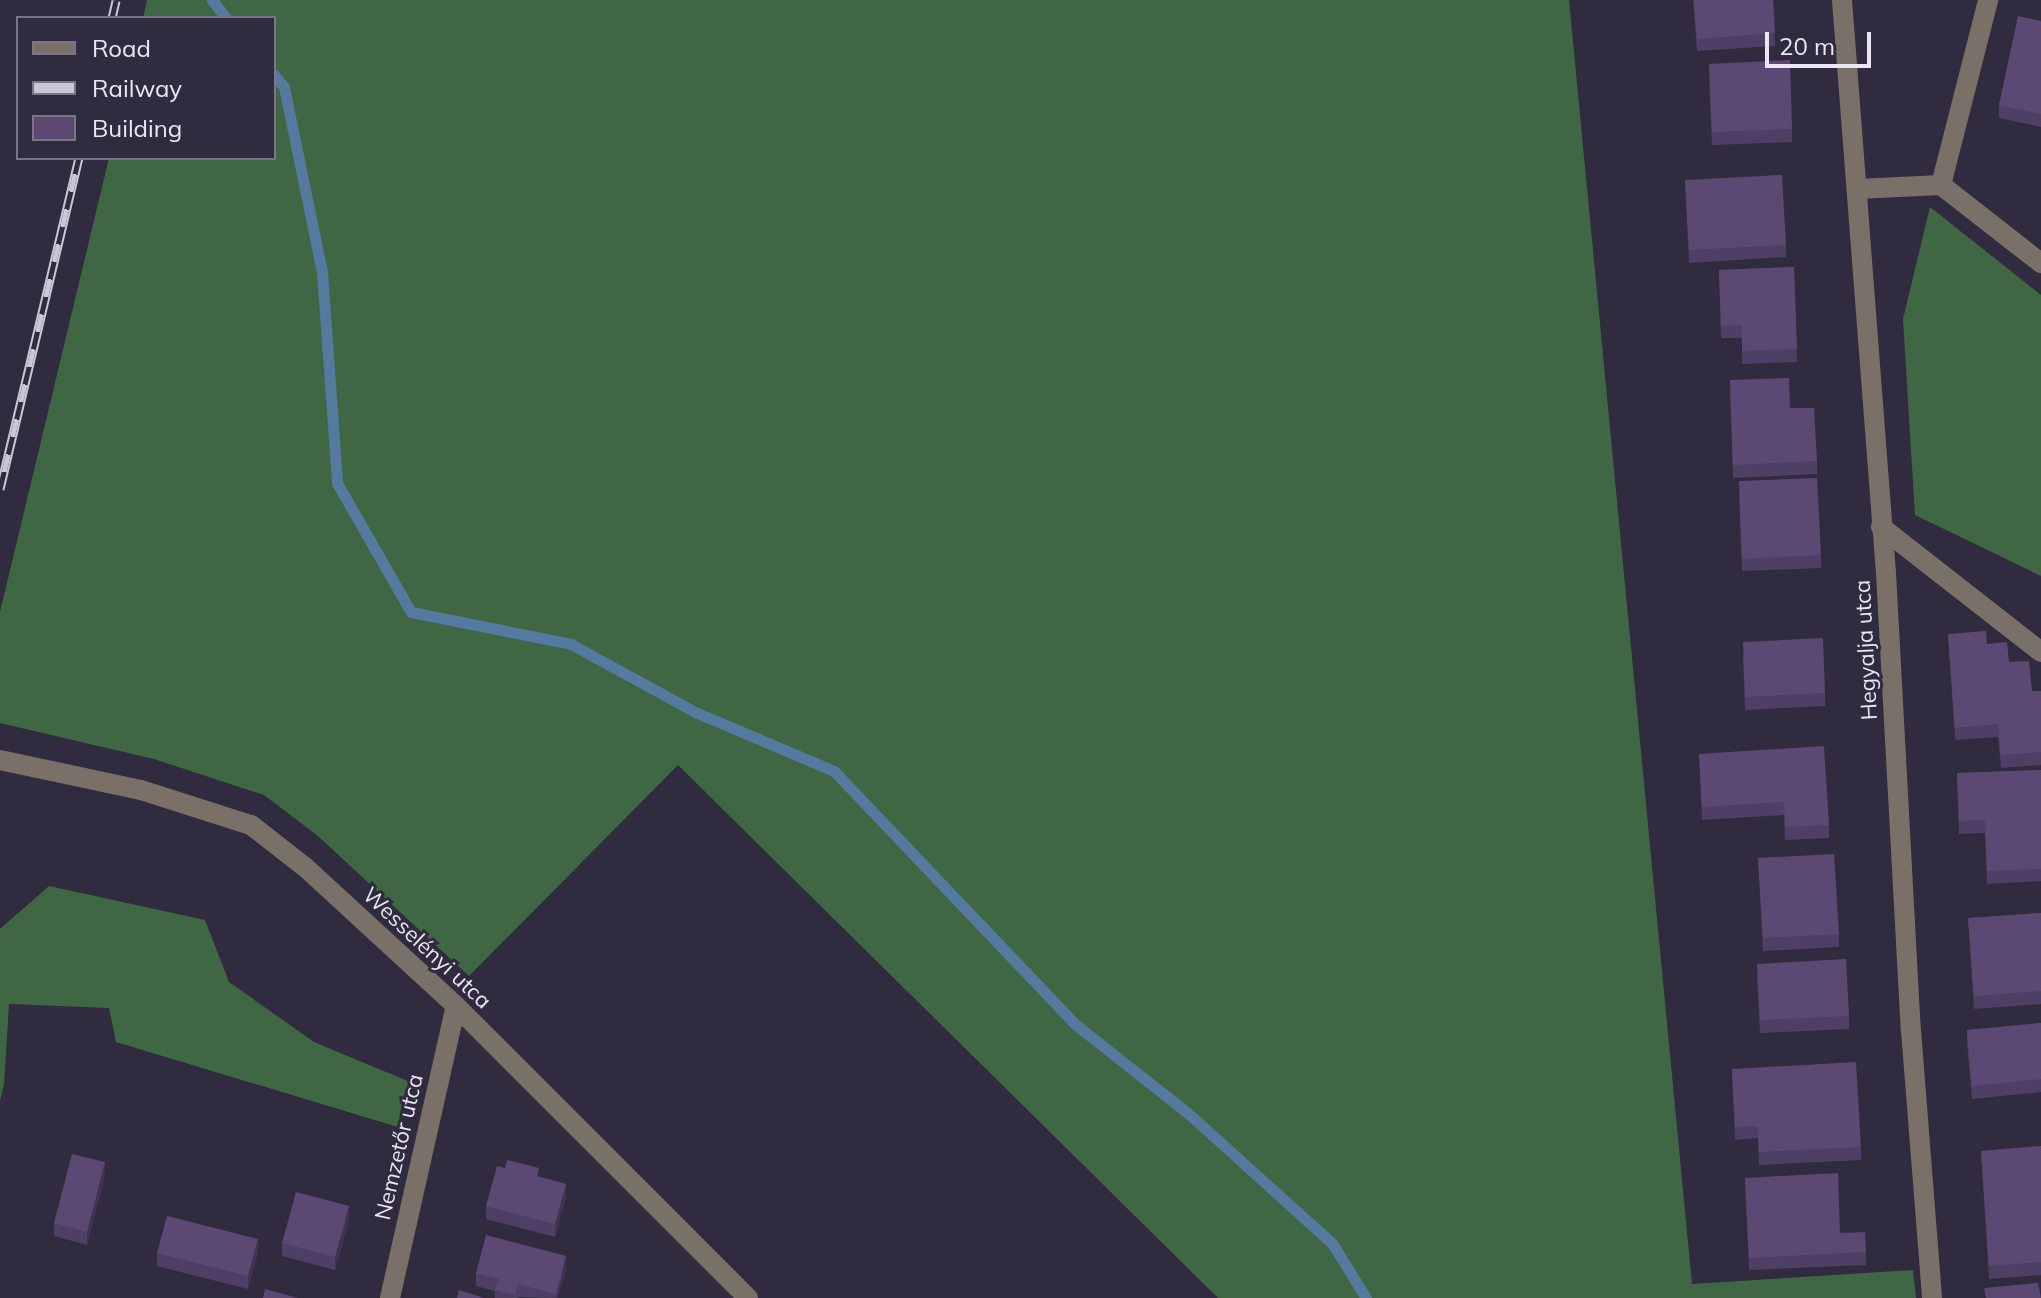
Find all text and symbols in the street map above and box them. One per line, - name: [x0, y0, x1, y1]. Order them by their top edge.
- legend: [16, 16, 276, 160]
- scale bar: [1769, 16, 1875, 66]
- text: 20 m: [1779, 31, 1835, 61]
- text: Road: [92, 33, 151, 63]
- text: Railway: [92, 73, 182, 103]
- text: Building: [92, 113, 182, 143]
- street label: Hegyalja utca: [1849, 579, 1883, 721]
- street label: Wesselényi utca: [357, 882, 497, 1014]
- street label: Nemzetőr utca: [369, 1071, 429, 1223]

